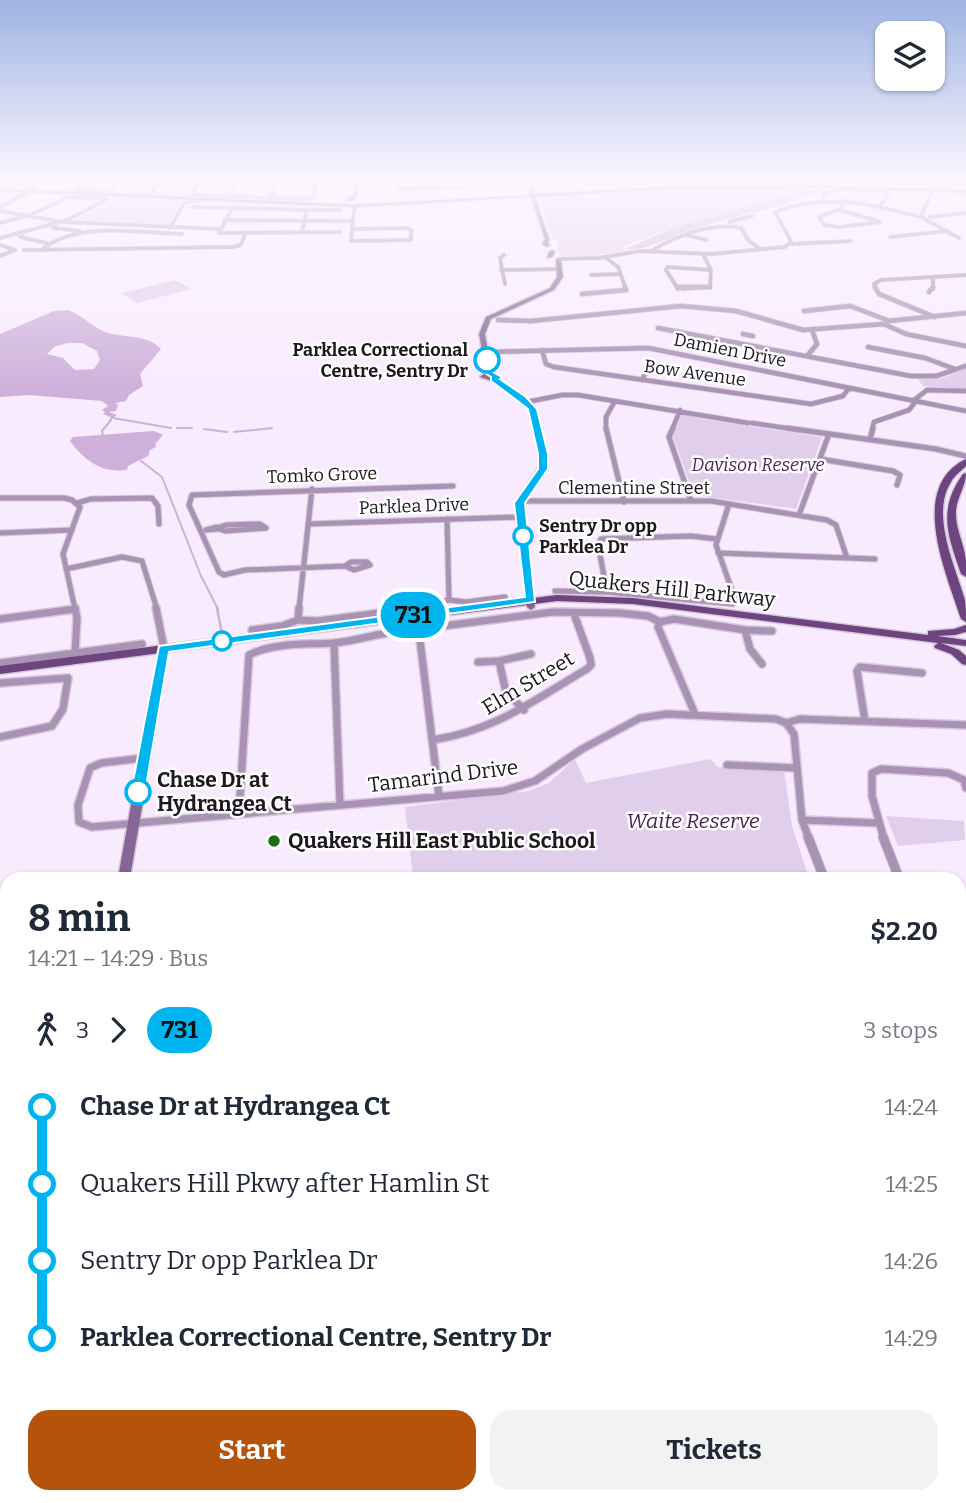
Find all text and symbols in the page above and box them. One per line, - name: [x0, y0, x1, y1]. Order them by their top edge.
- map controls: [875, 21, 945, 91]
- button: layers: [875, 21, 945, 91]
- street label: Damien Drive: [672, 328, 788, 372]
- place label: Parklea Correctional Centre, Sentry Dr: [292, 339, 469, 382]
- marker: Parklea Correctional Centre, Sentry Dr: [474, 347, 500, 373]
- street label: Bow Avenue: [643, 355, 747, 391]
- park label: Davison Reserve: [691, 454, 825, 476]
- street label: Tomko Grove: [266, 462, 378, 488]
- street label: Clementine Street: [558, 477, 711, 499]
- street label: Parklea Drive: [358, 493, 470, 519]
- place label: Sentry Dr opp Parklea Dr: [539, 515, 657, 558]
- marker: Sentry Dr opp Parklea Dr: [513, 526, 533, 546]
- street label: Quakers Hill Parkway: [567, 565, 777, 613]
- line badge: 731: [373, 592, 453, 638]
- text: 731: [395, 601, 431, 629]
- unlabelled marker: [212, 631, 232, 651]
- street label: Elm Street: [477, 645, 579, 721]
- street label: Tamarind Drive: [366, 754, 520, 798]
- place label: Chase Dr at Hydrangea Ct: [157, 767, 292, 817]
- marker: Chase Dr at Hydrangea Ct: [125, 779, 151, 805]
- park label: Waite Reserve: [626, 808, 760, 834]
- place label: Quakers Hill East Public School: [288, 828, 596, 854]
- marker: Quakers Hill East Public School: [266, 833, 282, 849]
- text: 8 min: [28, 895, 131, 941]
- text: $2.20: [870, 916, 938, 947]
- text: 14:21 – 14:29 · Bus: [28, 944, 208, 972]
- icon: walk: [28, 1011, 66, 1049]
- icon: forward: [99, 1011, 137, 1049]
- text: 3: [76, 1016, 89, 1044]
- text: 731: [161, 1016, 198, 1044]
- text: 3 stops: [863, 1016, 938, 1044]
- text: Chase Dr at Hydrangea Ct: [80, 1091, 390, 1122]
- text: 14:24: [884, 1093, 938, 1121]
- text: Quakers Hill Pkwy after Hamlin St: [80, 1168, 489, 1199]
- text: 14:25: [886, 1170, 938, 1198]
- text: Sentry Dr opp Parklea Dr: [80, 1245, 377, 1276]
- text: 14:26: [884, 1247, 938, 1275]
- text: Parklea Correctional Centre, Sentry Dr: [80, 1322, 551, 1353]
- text: 14:29: [884, 1324, 938, 1352]
- button: Start: [28, 1410, 476, 1490]
- button: Tickets: [490, 1410, 938, 1490]

